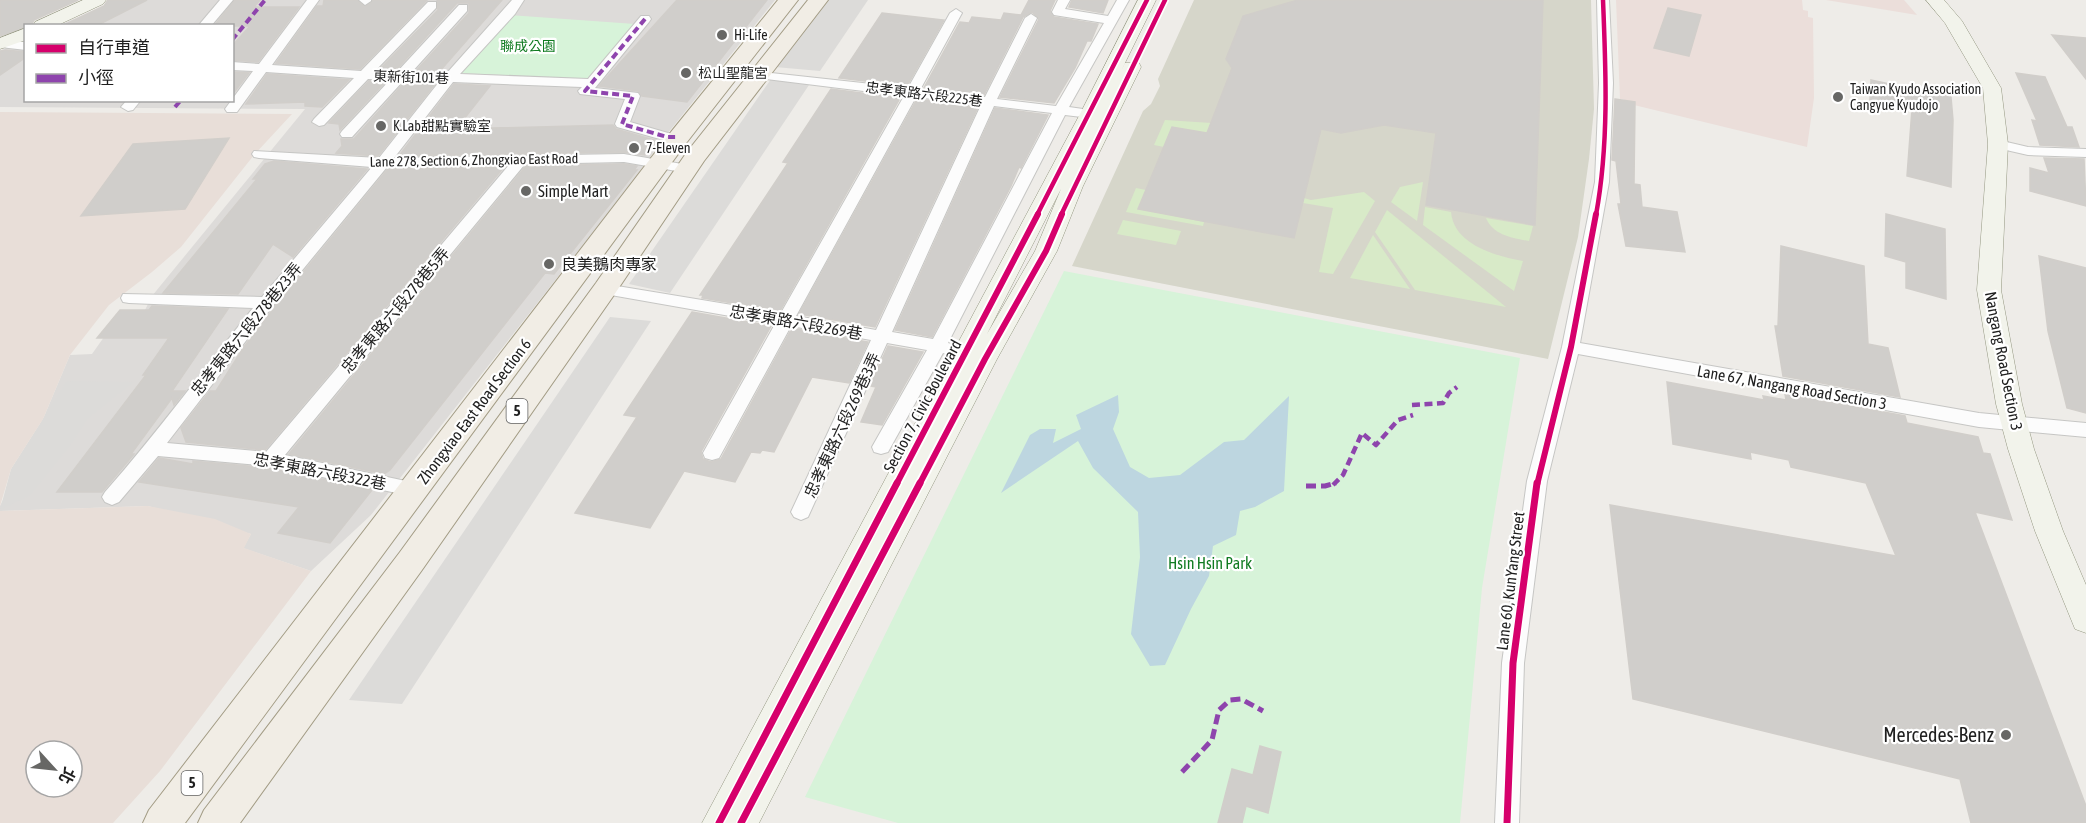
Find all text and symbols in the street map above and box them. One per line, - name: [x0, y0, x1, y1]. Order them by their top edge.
- legend: [24, 24, 234, 102]
- place label: Hi-Life: [734, 27, 768, 43]
- marker: Hi-Life: [715, 28, 729, 42]
- text: 自行車道: [78, 37, 150, 58]
- park label: 聯成公園: [500, 38, 556, 54]
- place label: 松山聖龍宮: [698, 65, 768, 81]
- marker: 松山聖龍宮: [679, 66, 693, 80]
- text: 小徑: [78, 67, 114, 88]
- street label: 東新街101巷: [373, 68, 449, 86]
- street label: 忠孝東路六段225巷: [865, 79, 983, 109]
- place label: Taiwan Kyudo Association Cangyue Kyudojo: [1850, 81, 1981, 113]
- marker: Taiwan Kyudo Association Cangyue Kyudojo: [1831, 90, 1845, 104]
- place label: K.Lab甜點實驗室: [393, 118, 491, 134]
- marker: K.Lab甜點實驗室: [374, 119, 388, 133]
- place label: 7-Eleven: [646, 140, 691, 156]
- marker: 7-Eleven: [627, 141, 641, 155]
- street label: Lane 278, Section 6, Zhongxiao East Road: [370, 150, 578, 170]
- place label: Simple Mart: [538, 182, 609, 201]
- marker: Simple Mart: [519, 184, 533, 198]
- street label: 忠孝東路六段278巷5弄: [337, 244, 453, 376]
- place label: 良美鵝肉專家: [561, 255, 657, 273]
- marker: 良美鵝肉專家: [542, 257, 556, 271]
- street label: 忠孝東路六段278巷23弄: [187, 259, 305, 399]
- street label: Nangang Road Section 3: [1981, 290, 2026, 432]
- street label: 忠孝東路六段269巷: [728, 301, 864, 343]
- street label: Zhongxiao East Road Section 6: [414, 335, 535, 488]
- street label: Section 7, Civic Boulevard: [879, 337, 965, 475]
- street label: 忠孝東路六段269巷3弄: [800, 350, 884, 500]
- street label: Lane 67, Nangang Road Section 3: [1696, 361, 1888, 414]
- road number: 5: [506, 399, 528, 423]
- street label: 忠孝東路六段322巷: [252, 449, 388, 493]
- street label: Lane 60, KunYang Street: [1493, 510, 1528, 652]
- park label: Hsin Hsin Park: [1168, 554, 1252, 572]
- place label: Mercedes-Benz: [1883, 723, 1994, 746]
- marker: Mercedes-Benz: [1999, 728, 2013, 742]
- north arrow: [24, 739, 84, 799]
- text: 北: [56, 765, 79, 787]
- road number: 5: [182, 771, 202, 795]

